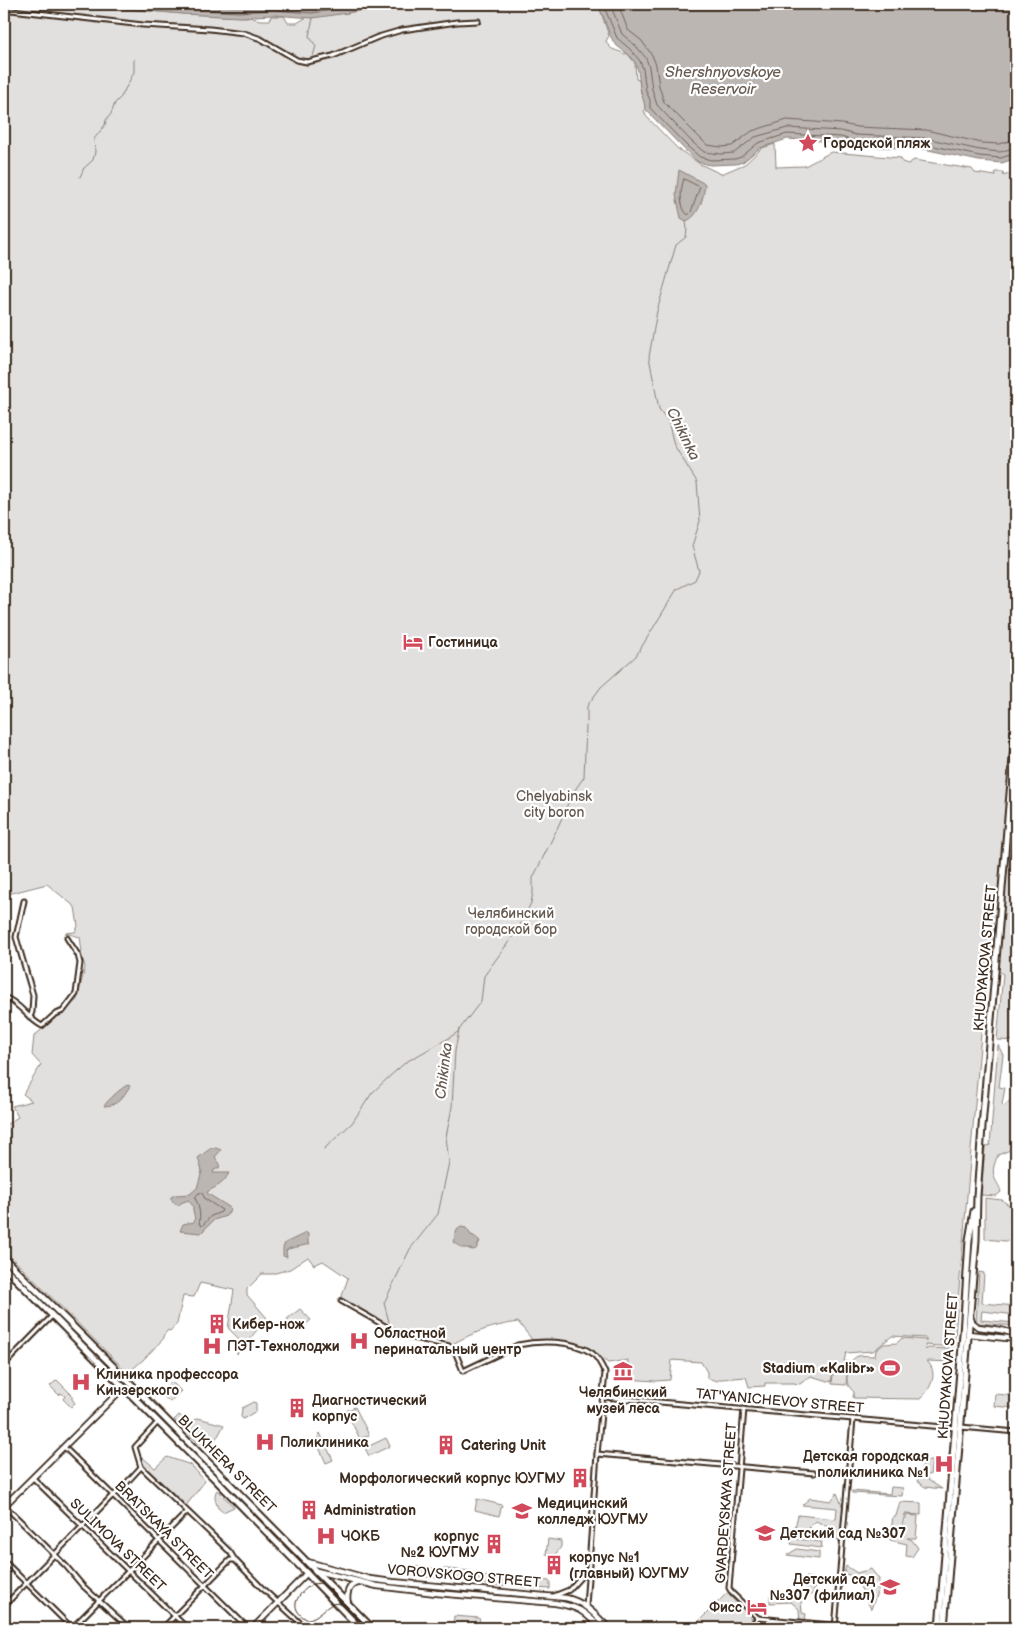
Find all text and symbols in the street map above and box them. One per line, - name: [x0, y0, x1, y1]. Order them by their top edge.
- water label: Shershnyovskoye Reservoir: [665, 63, 781, 99]
- place icon: Городской пляж: [797, 132, 819, 154]
- place label: Городской пляж: [823, 135, 930, 152]
- water label: Chikinka: [662, 404, 704, 464]
- hotel icon: Гостиница: [402, 631, 424, 653]
- place label: Гостиница: [428, 634, 499, 651]
- park label: Chelyabinsk city boron: [516, 788, 592, 821]
- street label: KHUDYAKOVA STREET: [970, 883, 1000, 1032]
- park label: Челябинский городской бор: [465, 905, 557, 938]
- water label: Chikinka: [431, 1042, 457, 1100]
- street label: KHUDYAKOVA STREET: [934, 1292, 962, 1440]
- building icon: Кибер-нож: [206, 1313, 228, 1335]
- place label: Кибер-нож: [232, 1316, 305, 1333]
- place label: Областной перинатальный центр: [374, 1325, 522, 1358]
- hospital icon: Областной перинатальный центр: [348, 1330, 370, 1352]
- hospital icon: ПЭТ-Технолоджи: [201, 1335, 223, 1357]
- place label: ПЭТ-Технолоджи: [227, 1338, 340, 1355]
- sports icon: Stadium «Kalibr»: [879, 1357, 901, 1379]
- museum icon: Челябинский музей леса: [612, 1360, 634, 1382]
- place label: Stadium «Kalibr»: [763, 1360, 875, 1377]
- place label: Клиника профессора Кинзерского: [96, 1366, 239, 1399]
- hospital icon: Клиника профессора Кинзерского: [70, 1371, 92, 1393]
- place label: Челябинский музей леса: [579, 1384, 667, 1417]
- street label: TAT'YANICHEVOY STREET: [695, 1385, 865, 1417]
- place label: Диагностический корпус: [312, 1392, 427, 1425]
- building icon: Диагностический корпус: [286, 1397, 308, 1419]
- street label: BLUKHERA STREET: [174, 1411, 280, 1517]
- street label: GVARDEYSKAYA STREET: [712, 1421, 740, 1584]
- hospital icon: Поликлиника: [254, 1431, 276, 1453]
- place label: Поликлиника: [280, 1434, 370, 1451]
- building icon: Catering Unit: [435, 1434, 457, 1456]
- place label: Catering Unit: [461, 1437, 546, 1454]
- place label: Детская городская поликлиника №1: [803, 1448, 929, 1481]
- hospital icon: Детская городская поликлиника №1: [933, 1453, 955, 1475]
- building icon: Морфологический корпус ЮУГМУ: [569, 1467, 591, 1489]
- place label: Морфологический корпус ЮУГМУ: [339, 1470, 565, 1487]
- street label: BRATSKAYA STREET: [111, 1477, 217, 1583]
- street label: SULIMOVA STREET: [67, 1495, 170, 1595]
- place label: Медицинский колледж ЮУГМУ: [537, 1495, 648, 1528]
- building icon: Administration: [298, 1499, 320, 1521]
- school or university icon: Медицинский колледж ЮУГМУ: [511, 1500, 533, 1522]
- place label: Administration: [323, 1502, 416, 1519]
- school or university icon: Детский сад №307: [754, 1522, 776, 1544]
- hospital icon: ЧОКБ: [315, 1525, 337, 1547]
- place label: Детский сад №307: [780, 1525, 906, 1542]
- place label: ЧОКБ: [341, 1528, 380, 1545]
- place label: корпус №2 ЮУГМУ: [401, 1528, 479, 1561]
- building icon: корпус №2 ЮУГМУ: [483, 1533, 505, 1555]
- place label: корпус №1 (главный) ЮУГМУ: [569, 1549, 689, 1582]
- building icon: корпус №1 (главный) ЮУГМУ: [543, 1554, 565, 1576]
- street label: VOROVSKOGO STREET: [387, 1561, 542, 1591]
- place label: Детский сад №307 (филиал): [770, 1571, 876, 1604]
- school or university icon: Детский сад №307 (филиал): [879, 1576, 901, 1598]
- hotel icon: Фисс: [746, 1596, 768, 1618]
- place label: Фисс: [709, 1599, 742, 1616]

